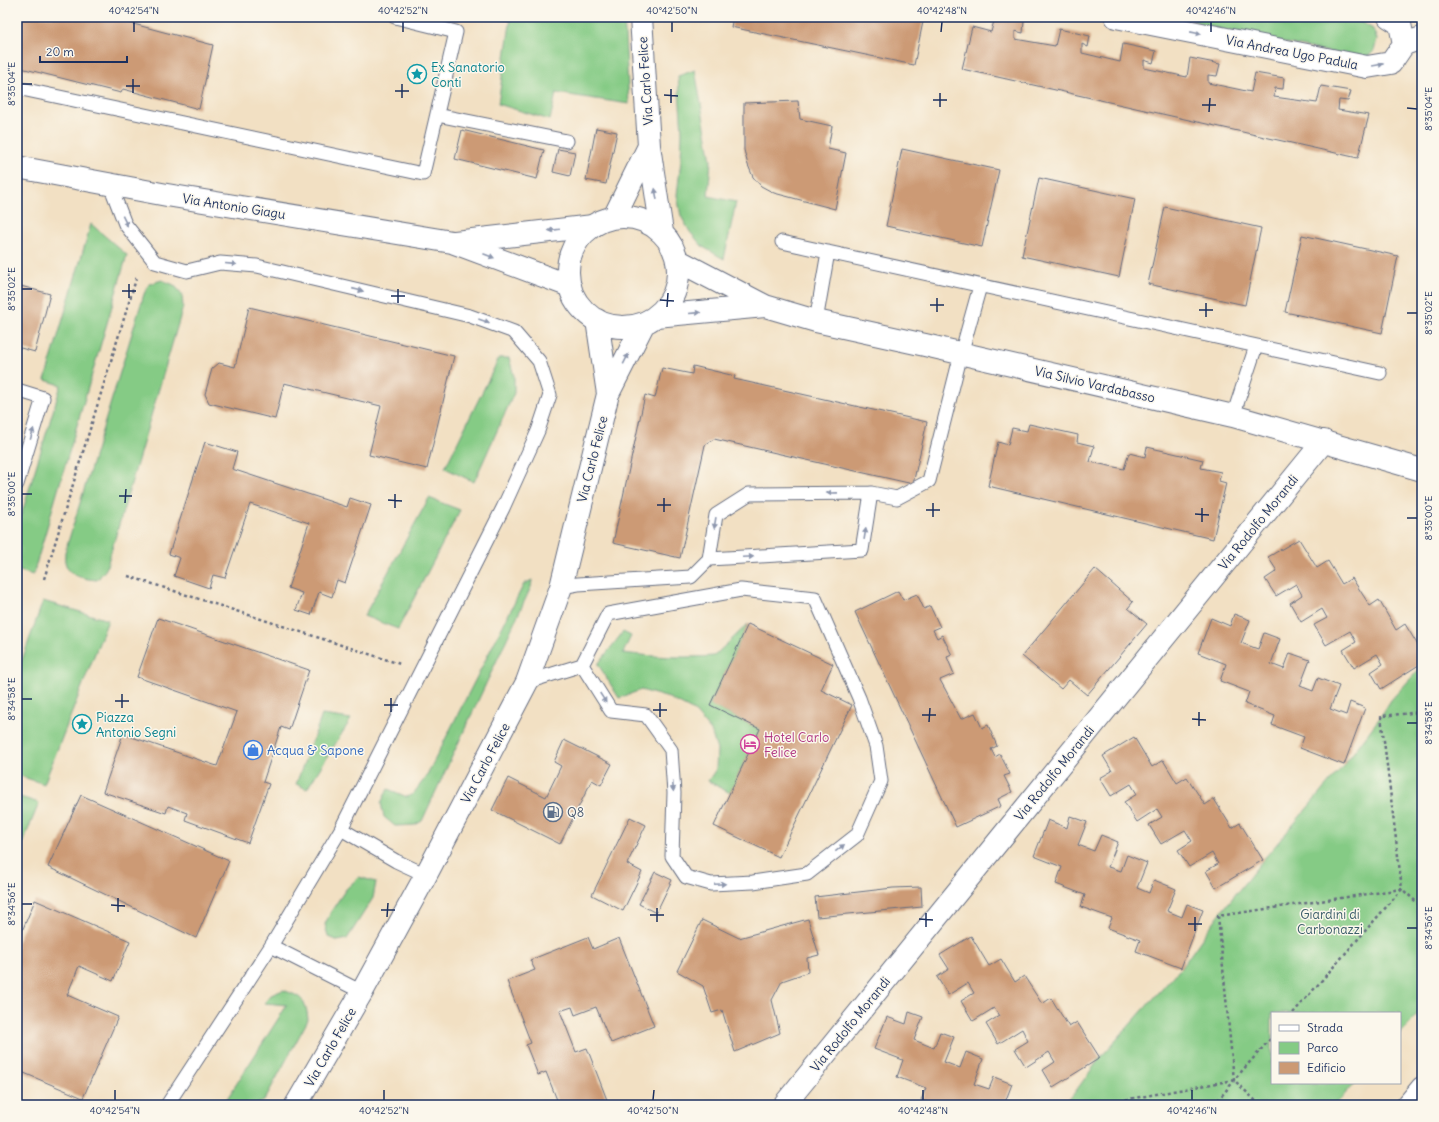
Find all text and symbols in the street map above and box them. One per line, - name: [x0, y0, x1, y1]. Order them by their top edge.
- text: 40°42'54"N: [109, 4, 159, 17]
- text: 40°42'52"N: [378, 4, 428, 17]
- text: 40°42'50"N: [646, 4, 698, 17]
- text: 40°42'48"N: [917, 4, 967, 17]
- text: 40°42'46"N: [1186, 4, 1236, 17]
- one-way arrow: [1190, 31, 1202, 37]
- street label: Via Andrea Ugo Padula: [1224, 31, 1359, 74]
- street label: Via Carlo Felice: [634, 36, 657, 126]
- scale bar: [40, 38, 127, 64]
- text: 20 m: [46, 44, 74, 59]
- place label: Ex Sanatorio Conti: [431, 59, 505, 91]
- text: 8°35'04"E: [5, 62, 18, 106]
- one-way arrow: [1372, 62, 1384, 68]
- place icon: Ex Sanatorio Conti: [406, 63, 428, 85]
- text: 8°35'04"E: [1422, 87, 1435, 131]
- one-way arrow: [653, 188, 659, 200]
- street label: Via Antonio Giagu: [181, 190, 287, 223]
- one-way arrow: [122, 215, 128, 226]
- one-way arrow: [548, 227, 560, 233]
- one-way arrow: [483, 253, 495, 259]
- one-way arrow: [225, 260, 237, 267]
- text: 8°35'02"E: [5, 267, 18, 311]
- one-way arrow: [352, 287, 364, 293]
- text: 8°35'02"E: [1422, 291, 1435, 335]
- one-way arrow: [689, 309, 701, 316]
- one-way arrow: [479, 319, 491, 325]
- one-way arrow: [622, 353, 629, 365]
- street label: Via Silvio Vardabasso: [1033, 362, 1157, 407]
- street label: Via Carlo Felice: [573, 414, 611, 504]
- one-way arrow: [30, 427, 36, 439]
- text: 8°35'00"E: [5, 471, 18, 516]
- street label: Via Rodolfo Morandi: [1215, 471, 1302, 573]
- one-way arrow: [825, 490, 838, 496]
- text: 8°35'00"E: [1422, 495, 1435, 540]
- one-way arrow: [712, 517, 718, 529]
- one-way arrow: [862, 528, 868, 540]
- one-way arrow: [742, 553, 754, 560]
- text: 8°34'58"E: [5, 677, 18, 721]
- one-way arrow: [599, 693, 607, 703]
- text: 8°34'58"E: [1422, 701, 1435, 745]
- place label: Piazza Antonio Segni: [96, 709, 176, 741]
- place icon: Piazza Antonio Segni: [71, 713, 93, 735]
- street label: Via Carlo Felice: [457, 720, 514, 806]
- street label: Via Rodolfo Morandi: [1011, 722, 1098, 824]
- place label: Hotel Carlo Felice: [764, 729, 829, 761]
- hotel icon: Hotel Carlo Felice: [739, 733, 761, 755]
- shop icon: Acqua & Sapone: [242, 739, 264, 761]
- place label: Acqua & Sapone: [267, 742, 364, 759]
- one-way arrow: [670, 780, 677, 792]
- fuel station icon: Q8: [542, 801, 564, 823]
- place label: Q8: [567, 804, 584, 821]
- one-way arrow: [835, 844, 846, 853]
- one-way arrow: [714, 880, 726, 887]
- text: 8°34'56"E: [5, 882, 18, 926]
- park label: Giardini di Carbonazzi: [1297, 906, 1363, 938]
- text: 8°34'56"E: [1422, 906, 1435, 950]
- street label: Via Rodolfo Morandi: [807, 973, 894, 1075]
- street label: Via Carlo Felice: [301, 1004, 360, 1090]
- legend: [1271, 1012, 1401, 1084]
- text: Strada: [1307, 1020, 1343, 1035]
- text: Parco: [1307, 1040, 1339, 1055]
- text: Edificio: [1307, 1060, 1346, 1075]
- text: 40°42'54"N: [90, 1104, 140, 1117]
- text: 40°42'52"N: [359, 1104, 409, 1117]
- text: 40°42'50"N: [627, 1104, 679, 1117]
- text: 40°42'48"N: [898, 1104, 948, 1117]
- text: 40°42'46"N: [1167, 1104, 1217, 1117]

